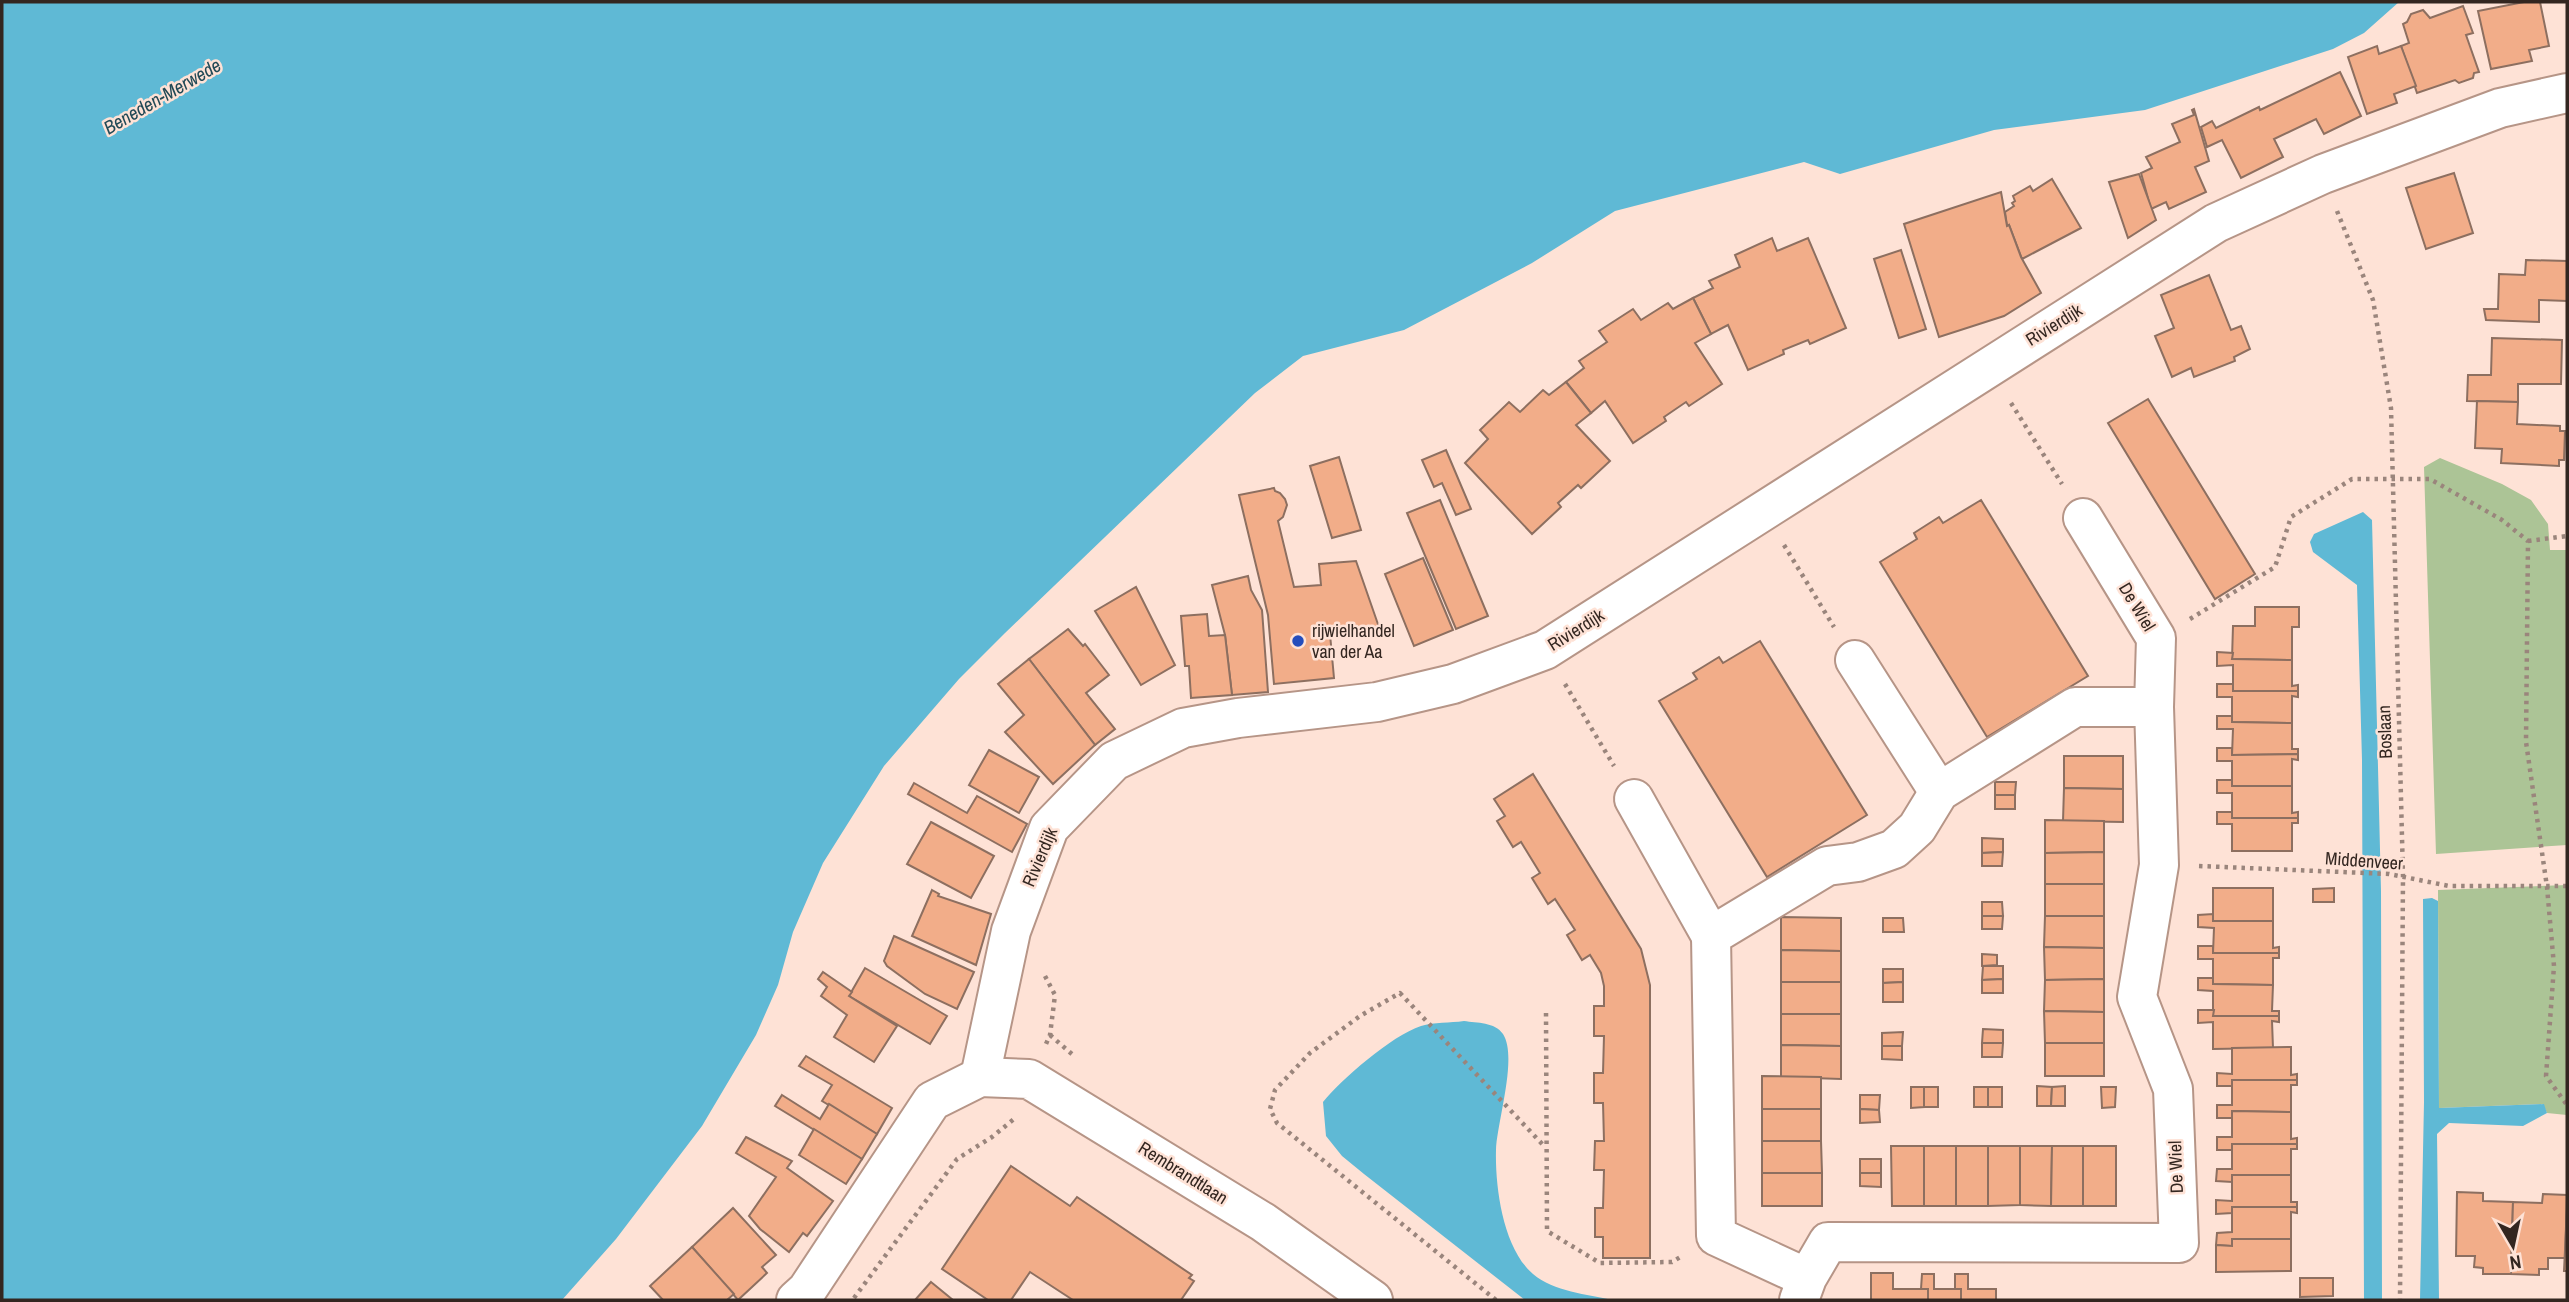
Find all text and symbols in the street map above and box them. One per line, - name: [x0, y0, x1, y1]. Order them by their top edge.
- water label: Beneden-Merwede: [98, 52, 226, 140]
- street label: Rivierdijk: [2021, 297, 2087, 352]
- street label: De Wiel: [2113, 578, 2162, 636]
- street label: Rivierdijk: [1543, 602, 1609, 657]
- place label: rijwielhandel van der Aa: [1312, 618, 1395, 664]
- marker: rijwielhandel van der Aa: [1290, 633, 1306, 649]
- street label: Boslaan: [2371, 705, 2398, 759]
- street label: Rivierdijk: [1016, 823, 1063, 890]
- street label: Middenveer: [2324, 845, 2404, 876]
- street label: Rembrandtlaan: [1134, 1135, 1233, 1210]
- street label: De Wiel: [2162, 1140, 2189, 1194]
- north arrow: [2478, 1211, 2548, 1281]
- text: N: [2508, 1249, 2523, 1277]

